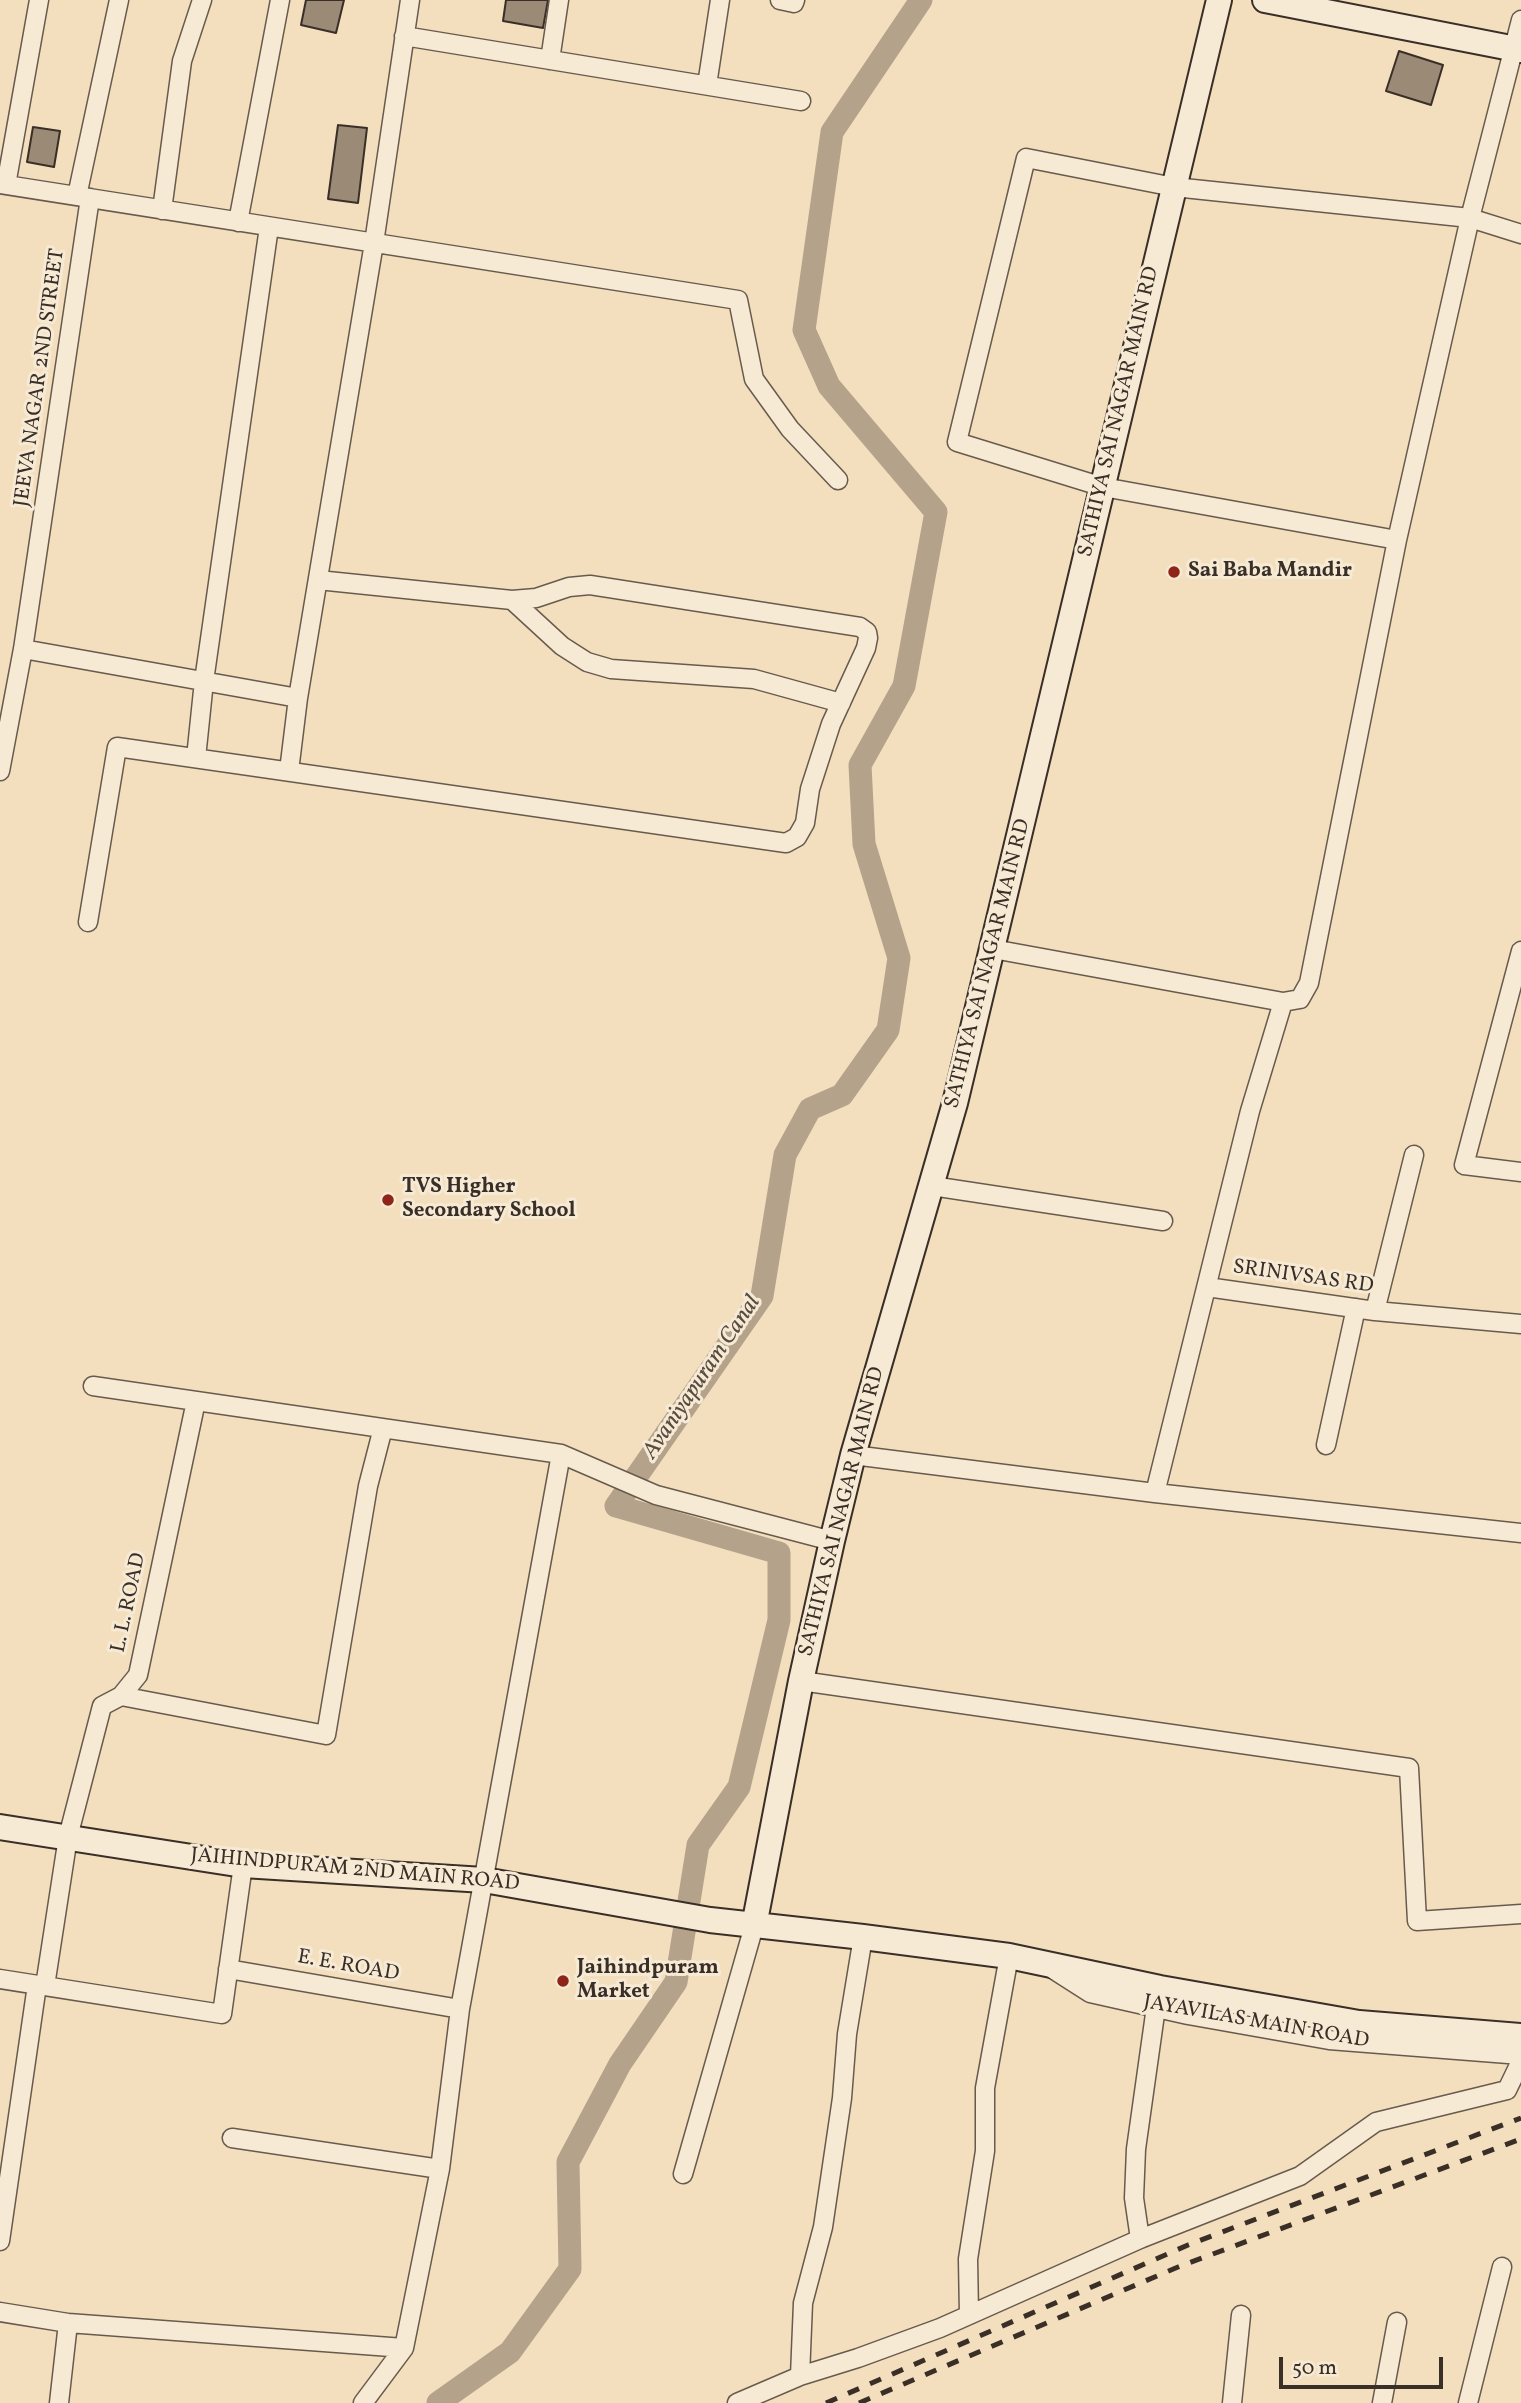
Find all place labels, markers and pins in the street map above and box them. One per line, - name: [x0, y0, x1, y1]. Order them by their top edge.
- place label: Sai Baba Mandir: [1188, 559, 1352, 585]
- marker: Sai Baba Mandir: [1166, 564, 1182, 580]
- place label: TVS Higher Secondary School: [402, 1175, 576, 1225]
- marker: TVS Higher Secondary School: [380, 1192, 396, 1208]
- place label: Jaihindpuram Market: [577, 1956, 719, 2006]
- marker: Jaihindpuram Market: [555, 1973, 571, 1989]

